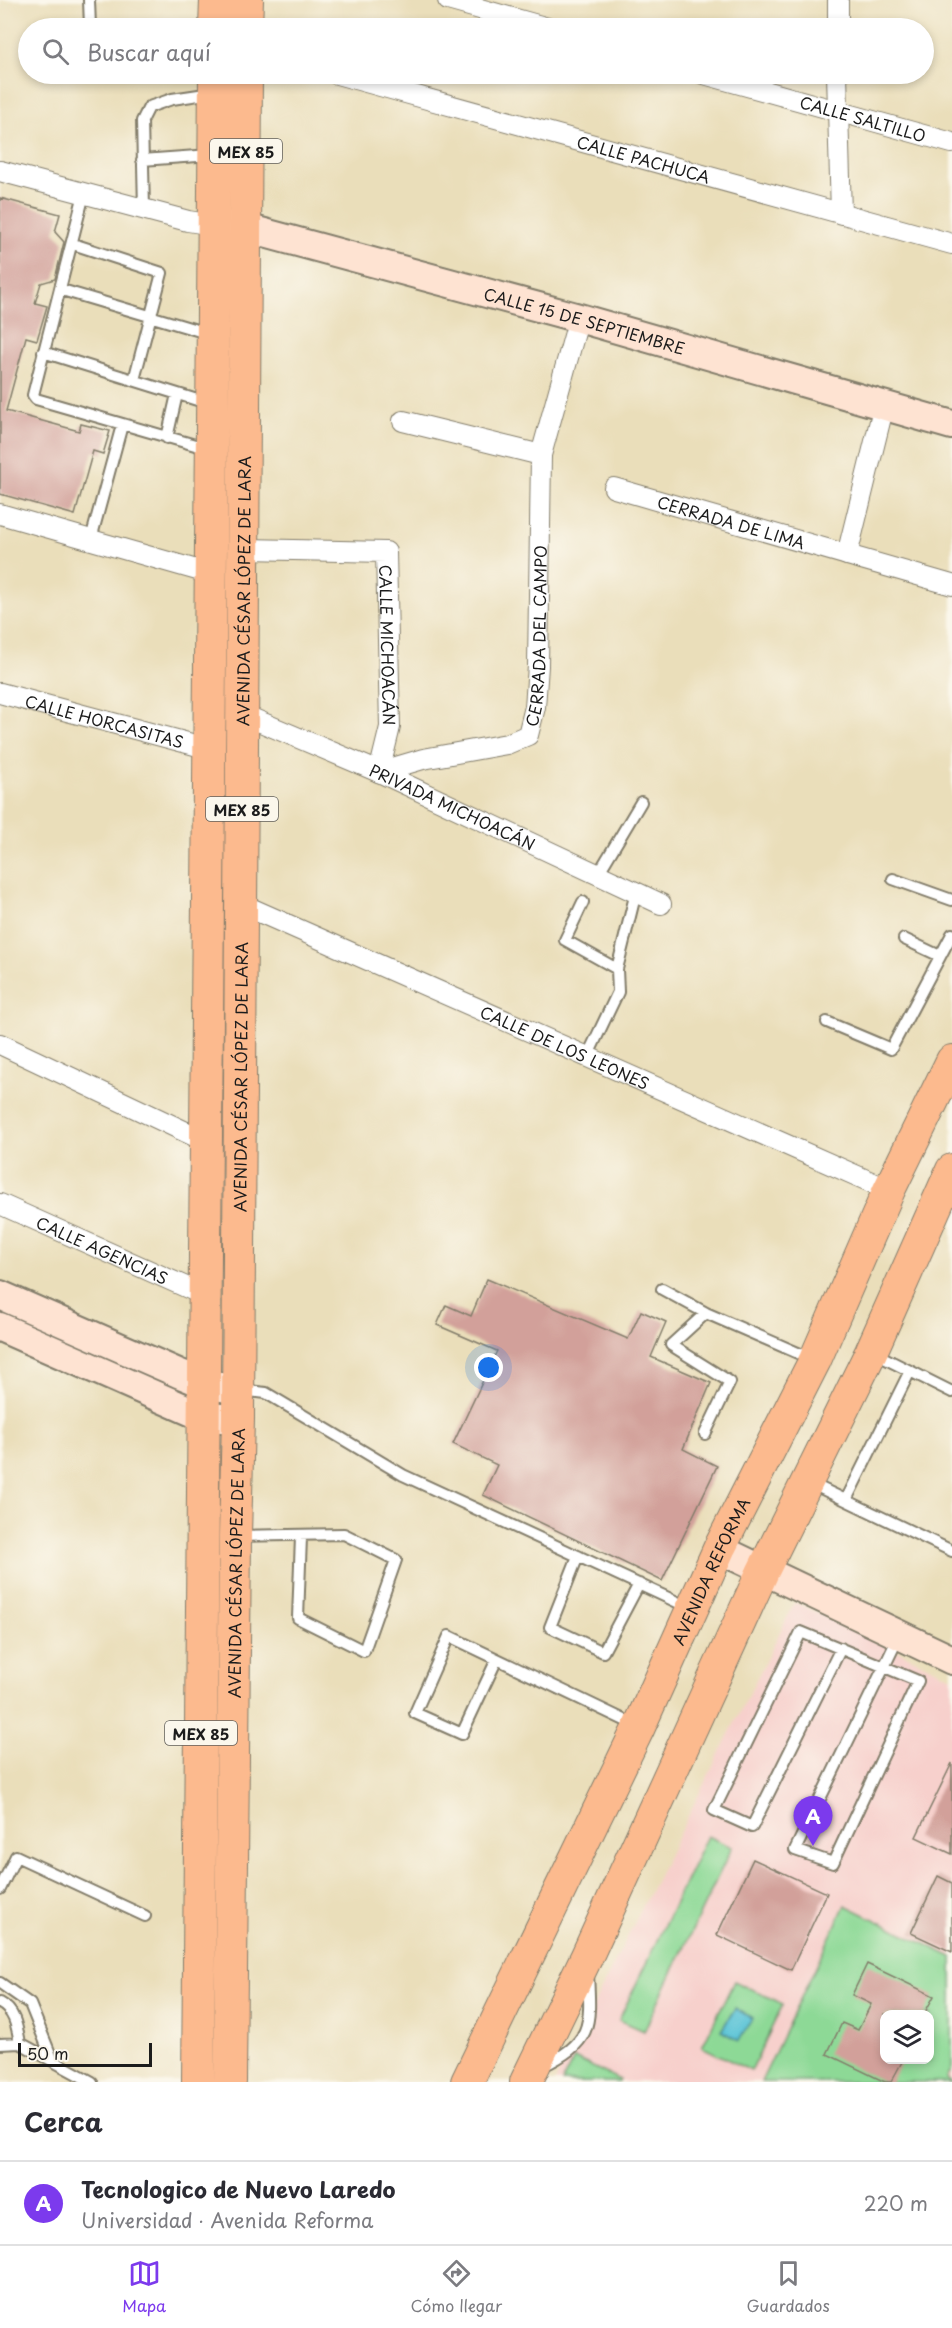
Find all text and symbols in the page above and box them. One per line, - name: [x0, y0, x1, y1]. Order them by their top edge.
- search box: [18, 18, 934, 84]
- icon: search: [39, 35, 72, 68]
- text: Buscar aquí: [87, 35, 211, 68]
- street label: CALLE SALTILLO: [797, 89, 929, 147]
- street label: CALLE PACHUCA: [574, 129, 713, 189]
- road number: MEX 85: [210, 139, 282, 163]
- street label: CALLE 15 DE SEPTIEMBRE: [481, 281, 688, 360]
- street label: AVENIDA CÉSAR LÓPEZ DE LARA: [230, 456, 256, 726]
- street label: CERRADA DE LIMA: [655, 489, 808, 554]
- street label: CERRADA DEL CAMPO: [519, 545, 552, 729]
- street label: CALLE MICHOACÁN: [374, 564, 402, 726]
- street label: CALLE HORCASITAS: [22, 688, 186, 753]
- street label: PRIVADA MICHOACÁN: [366, 757, 539, 856]
- road number: MEX 85: [206, 797, 278, 821]
- street label: AVENIDA CÉSAR LÓPEZ DE LARA: [227, 942, 253, 1212]
- street label: CALLE DE LOS LEONES: [476, 999, 653, 1095]
- street label: CALLE AGENCIAS: [32, 1210, 172, 1290]
- your location: [474, 1353, 503, 1382]
- street label: AVENIDA CÉSAR LÓPEZ DE LARA: [222, 1428, 250, 1698]
- street label: AVENIDA REFORMA: [666, 1493, 755, 1648]
- road number: MEX 85: [165, 1721, 237, 1745]
- pin: A: [794, 1796, 832, 1846]
- map controls: [880, 2010, 934, 2064]
- button: layers: [880, 2010, 934, 2064]
- scale bar: [18, 2040, 152, 2068]
- text: 50 m: [27, 2041, 68, 2065]
- text: Cerca: [24, 2102, 103, 2141]
- text: Tecnologico de Nuevo Laredo: [81, 2172, 395, 2205]
- text: A: [36, 2188, 51, 2218]
- text: 220 m: [864, 2188, 928, 2218]
- text: Universidad · Avenida Reforma: [81, 2205, 374, 2235]
- tab: Mapa: [122, 2257, 166, 2317]
- tab: Cómo llegar: [411, 2257, 502, 2317]
- tab: Guardados: [747, 2257, 830, 2317]

